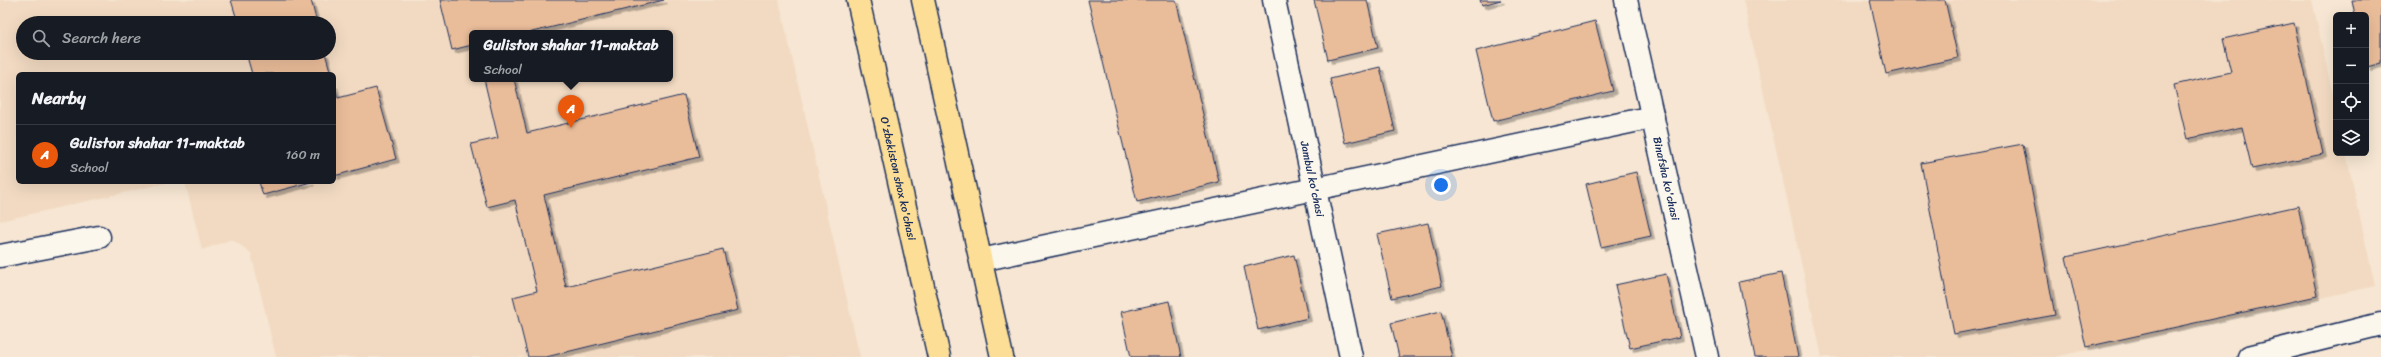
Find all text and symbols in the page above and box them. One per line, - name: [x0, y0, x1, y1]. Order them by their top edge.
- map controls: [2333, 12, 2369, 156]
- button: +: [2333, 12, 2369, 48]
- search box: [16, 16, 336, 60]
- text: Search here: [62, 25, 141, 51]
- icon: search: [30, 27, 52, 49]
- popup: [469, 30, 673, 82]
- text: Guliston shahar 11-maktab: [484, 32, 658, 58]
- button: −: [2333, 48, 2369, 84]
- text: School: [484, 58, 522, 81]
- text: Nearby: [32, 83, 86, 113]
- button: locate: [2333, 84, 2369, 120]
- pin: A: [558, 95, 584, 128]
- street label: O'zbekiston shox ko'chasi: [875, 115, 922, 243]
- button: layers: [2333, 120, 2369, 156]
- text: Guliston shahar 11-maktab: [70, 130, 245, 156]
- street label: Binafsha ko'chasi: [1648, 135, 1685, 223]
- street label: Jambul ko'chasi: [1295, 138, 1330, 220]
- text: A: [41, 143, 49, 166]
- text: 160 m: [285, 143, 320, 166]
- text: School: [70, 156, 108, 179]
- your location: [1431, 175, 1451, 195]

